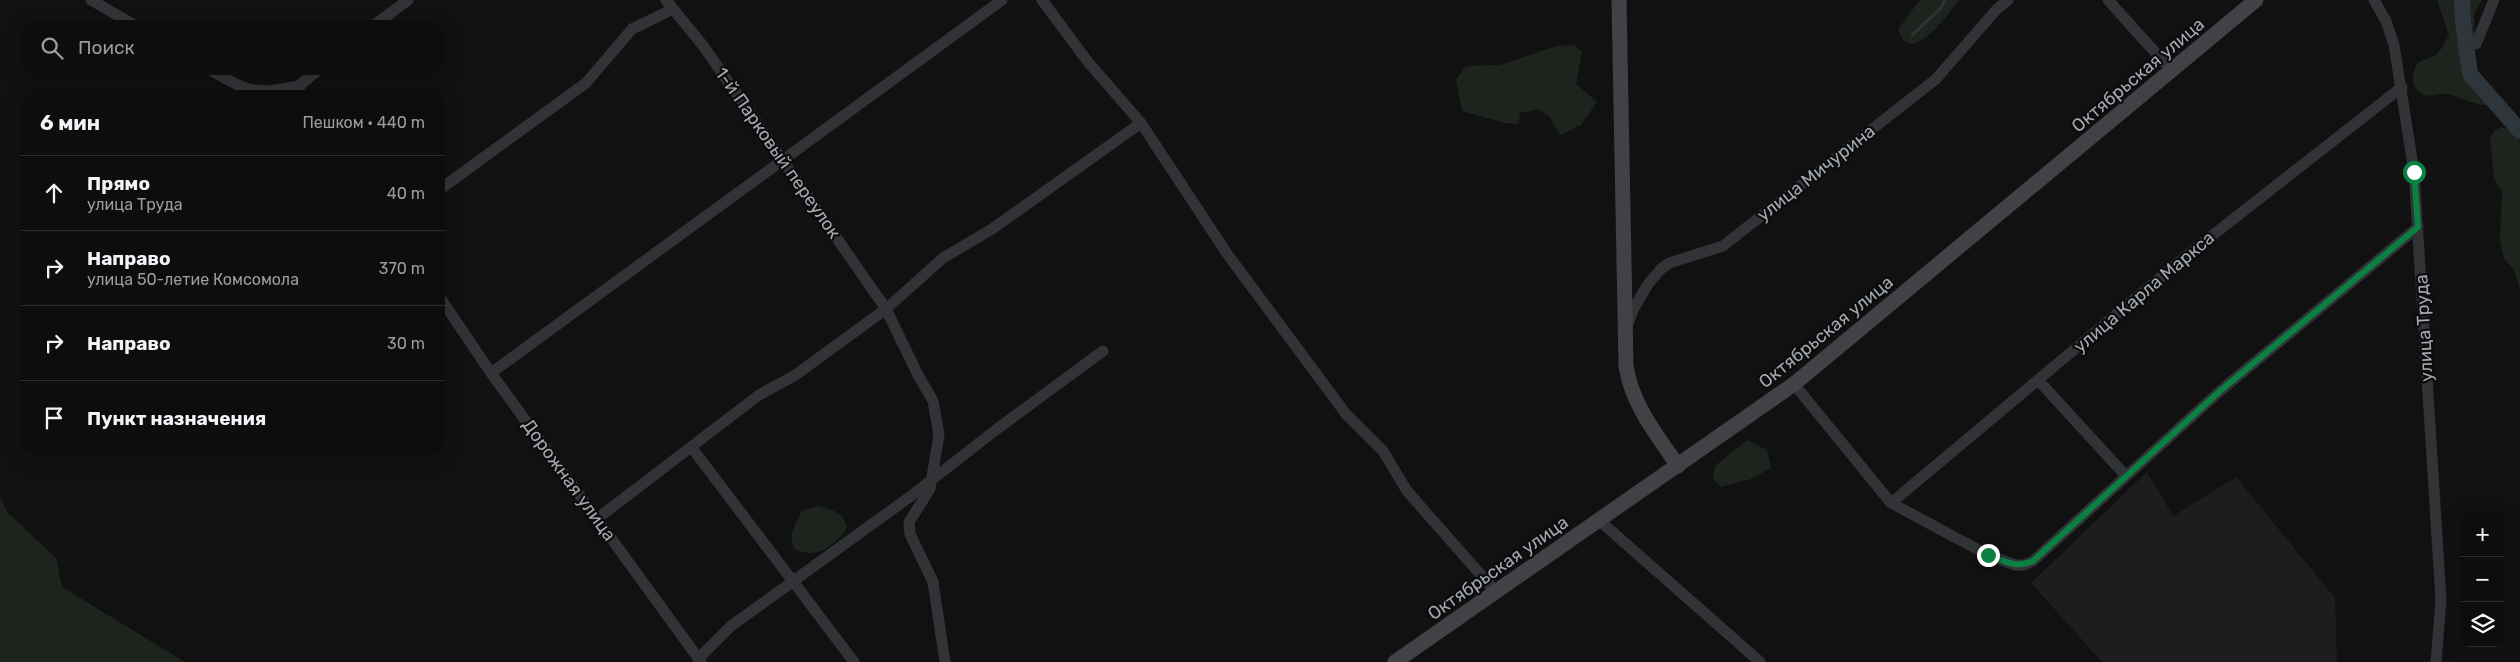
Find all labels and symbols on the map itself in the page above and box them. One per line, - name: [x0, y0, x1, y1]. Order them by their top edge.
- street label: Октябрьская улица: [2067, 13, 2209, 137]
- street label: 1-й Парковый переулок: [710, 63, 846, 243]
- street label: улица Мичурина: [1753, 120, 1879, 226]
- route start: [2403, 161, 2426, 184]
- street label: улица Карла Маркса: [2069, 227, 2219, 357]
- street label: Октябрьская улица: [1754, 271, 1898, 393]
- street label: улица Труда: [2410, 274, 2438, 382]
- street label: Дорожная улица: [517, 415, 621, 545]
- street label: Октябрьская улица: [1423, 511, 1573, 625]
- route end: [1977, 544, 2000, 567]

